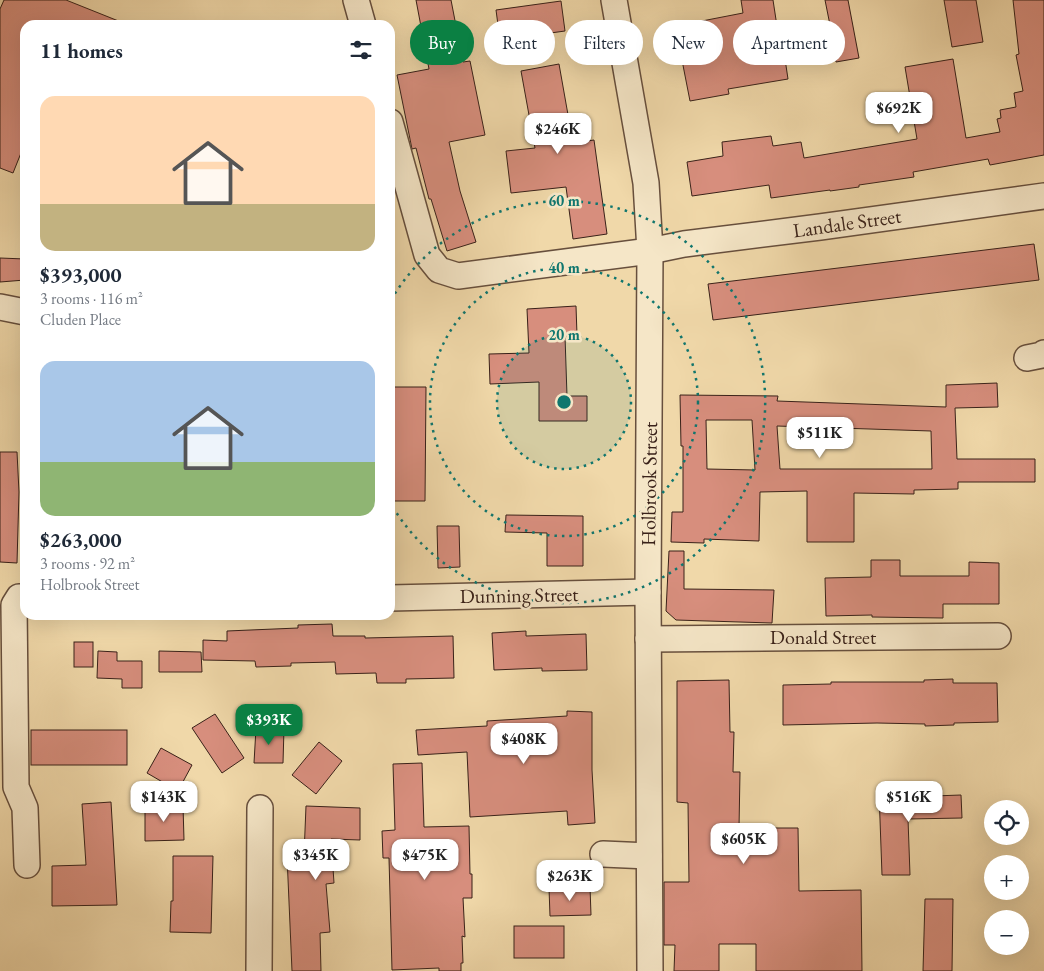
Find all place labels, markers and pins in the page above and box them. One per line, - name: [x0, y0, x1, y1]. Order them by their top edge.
- pin: $692K: [864, 92, 934, 134]
- pin: $246K: [523, 112, 593, 155]
- centre of rings: [555, 393, 573, 411]
- pin: $511K: [785, 416, 855, 459]
- pin: $393K: [234, 704, 304, 746]
- pin: $408K: [489, 722, 559, 765]
- pin: $143K: [129, 780, 199, 823]
- pin: $516K: [874, 780, 944, 823]
- pin: $605K: [709, 822, 779, 865]
- pin: $345K: [281, 838, 351, 881]
- pin: $475K: [390, 838, 460, 881]
- pin: $263K: [535, 860, 605, 902]

